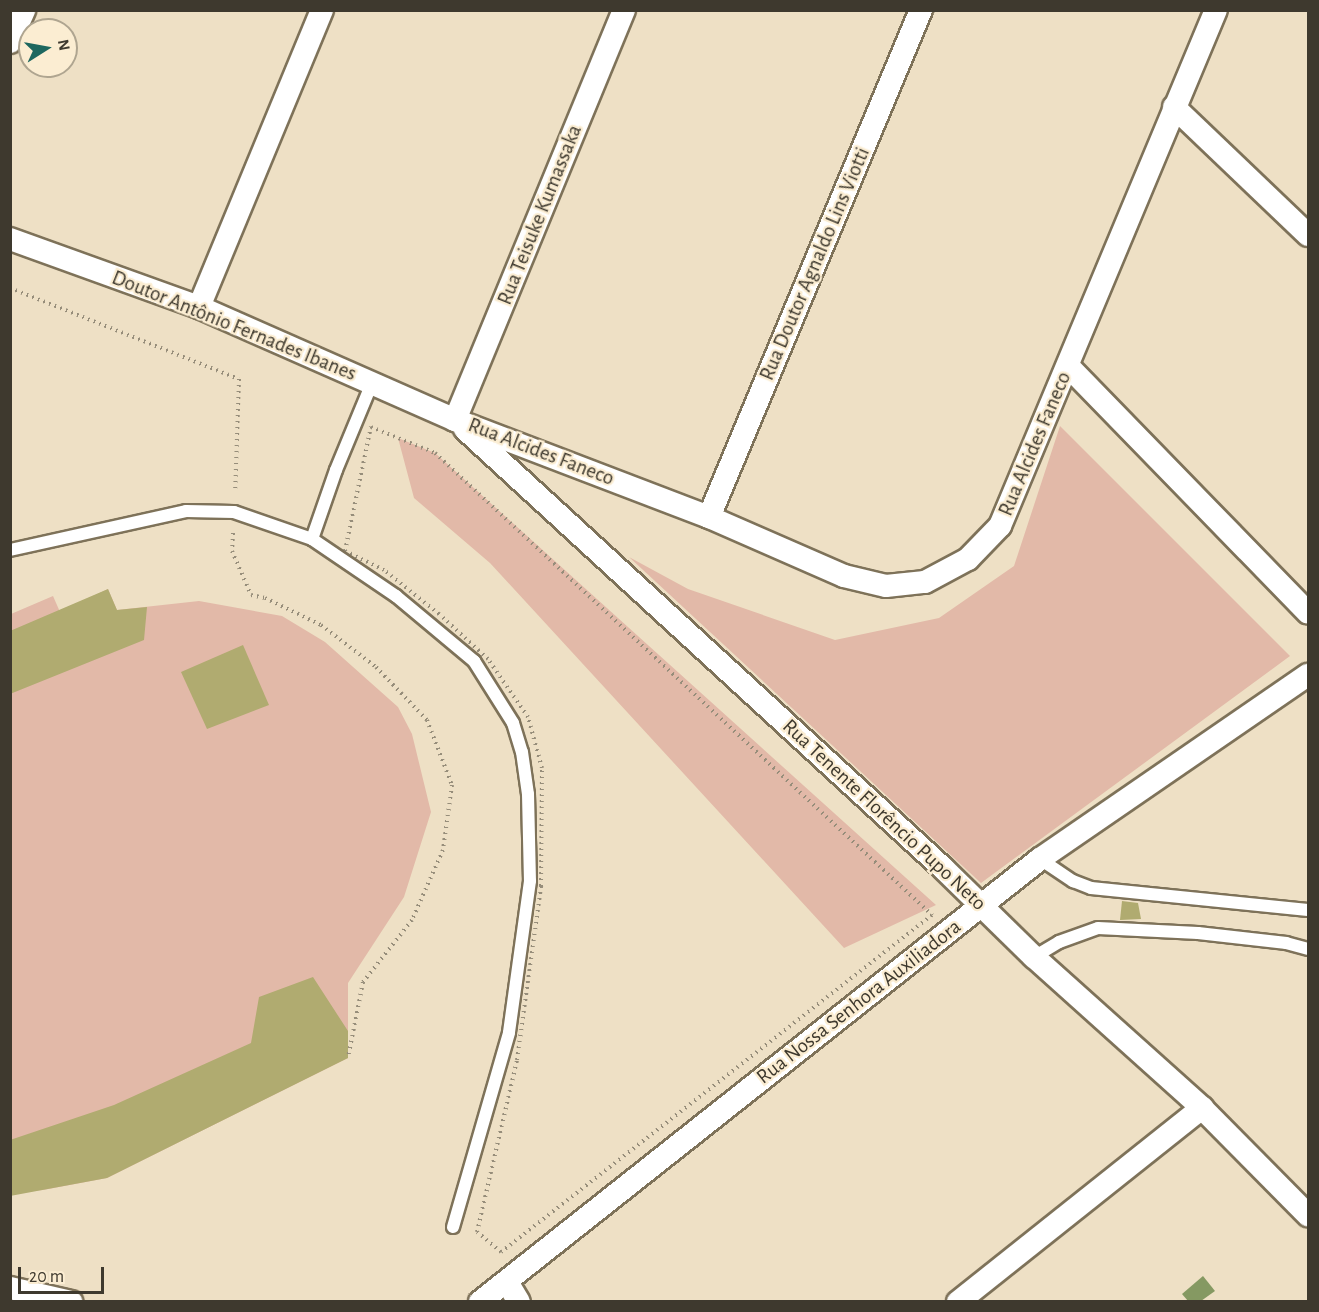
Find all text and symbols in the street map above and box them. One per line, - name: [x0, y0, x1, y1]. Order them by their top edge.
- north arrow: [18, 18, 78, 78]
- text: N: [55, 38, 73, 52]
- street label: Rua Teisuke Kumassaka: [492, 121, 588, 309]
- street label: Rua Doutor Agnaldo Lins Viotti: [754, 144, 876, 384]
- street label: Doutor Antônio Fernades Ibanes: [108, 265, 360, 387]
- street label: Rua Alcides Faneco: [993, 368, 1077, 520]
- street label: Rua Alcides Faneco: [464, 413, 618, 491]
- street label: Rua Tenente Florêncio Pupo Neto: [777, 714, 991, 916]
- street label: Rua Nossa Senhora Auxiliadora: [752, 914, 966, 1090]
- scale bar: [21, 1255, 106, 1293]
- text: 20 m: [29, 1268, 64, 1286]

